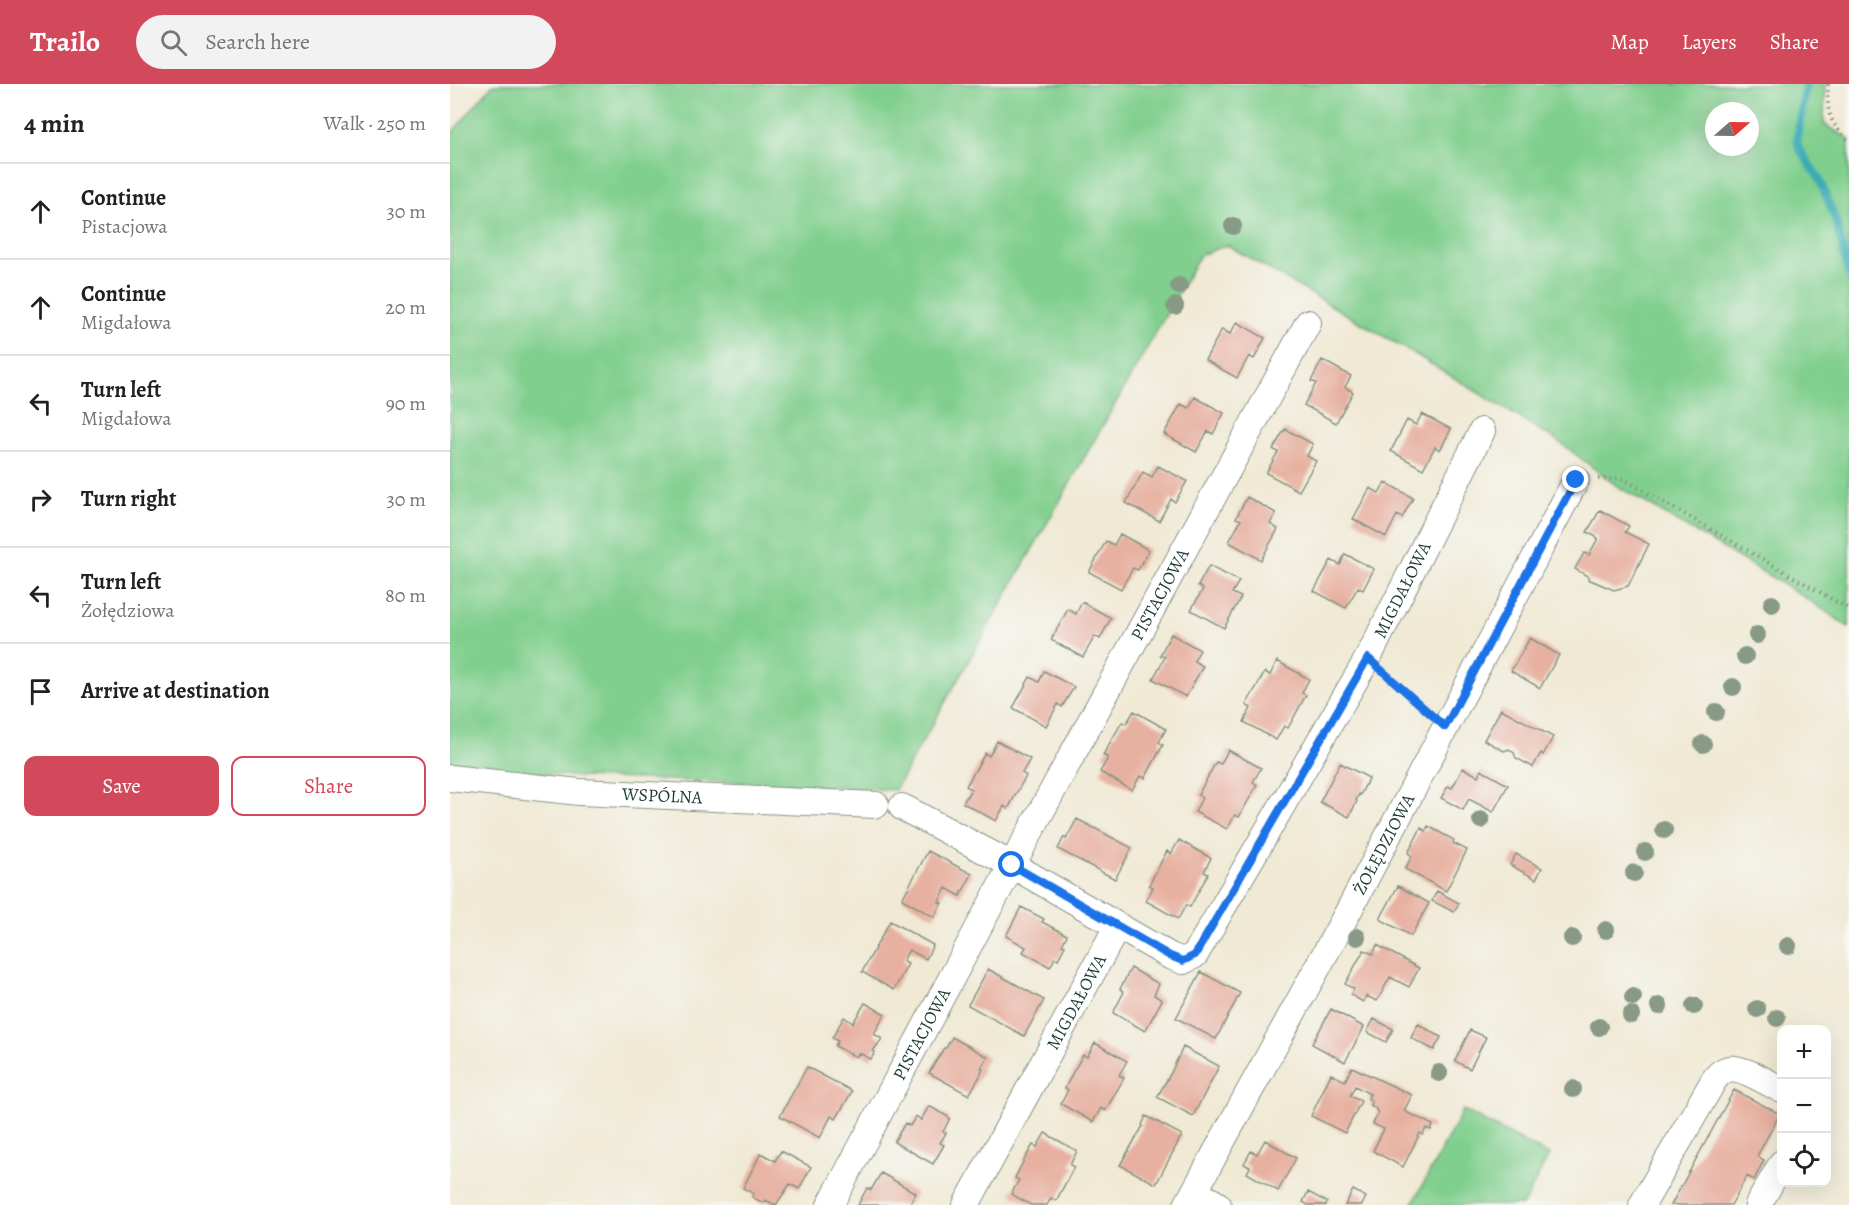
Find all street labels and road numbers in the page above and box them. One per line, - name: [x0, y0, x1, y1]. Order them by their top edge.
- street label: MIGDAŁOWA: [1368, 537, 1437, 642]
- street label: PISTACJOWA: [1125, 544, 1195, 645]
- street label: WSPÓLNA: [620, 782, 703, 809]
- street label: ŻOŁĘDZIOWA: [1347, 789, 1420, 899]
- street label: MIGDAŁOWA: [1041, 950, 1112, 1054]
- street label: PISTACJOWA: [887, 983, 956, 1084]

